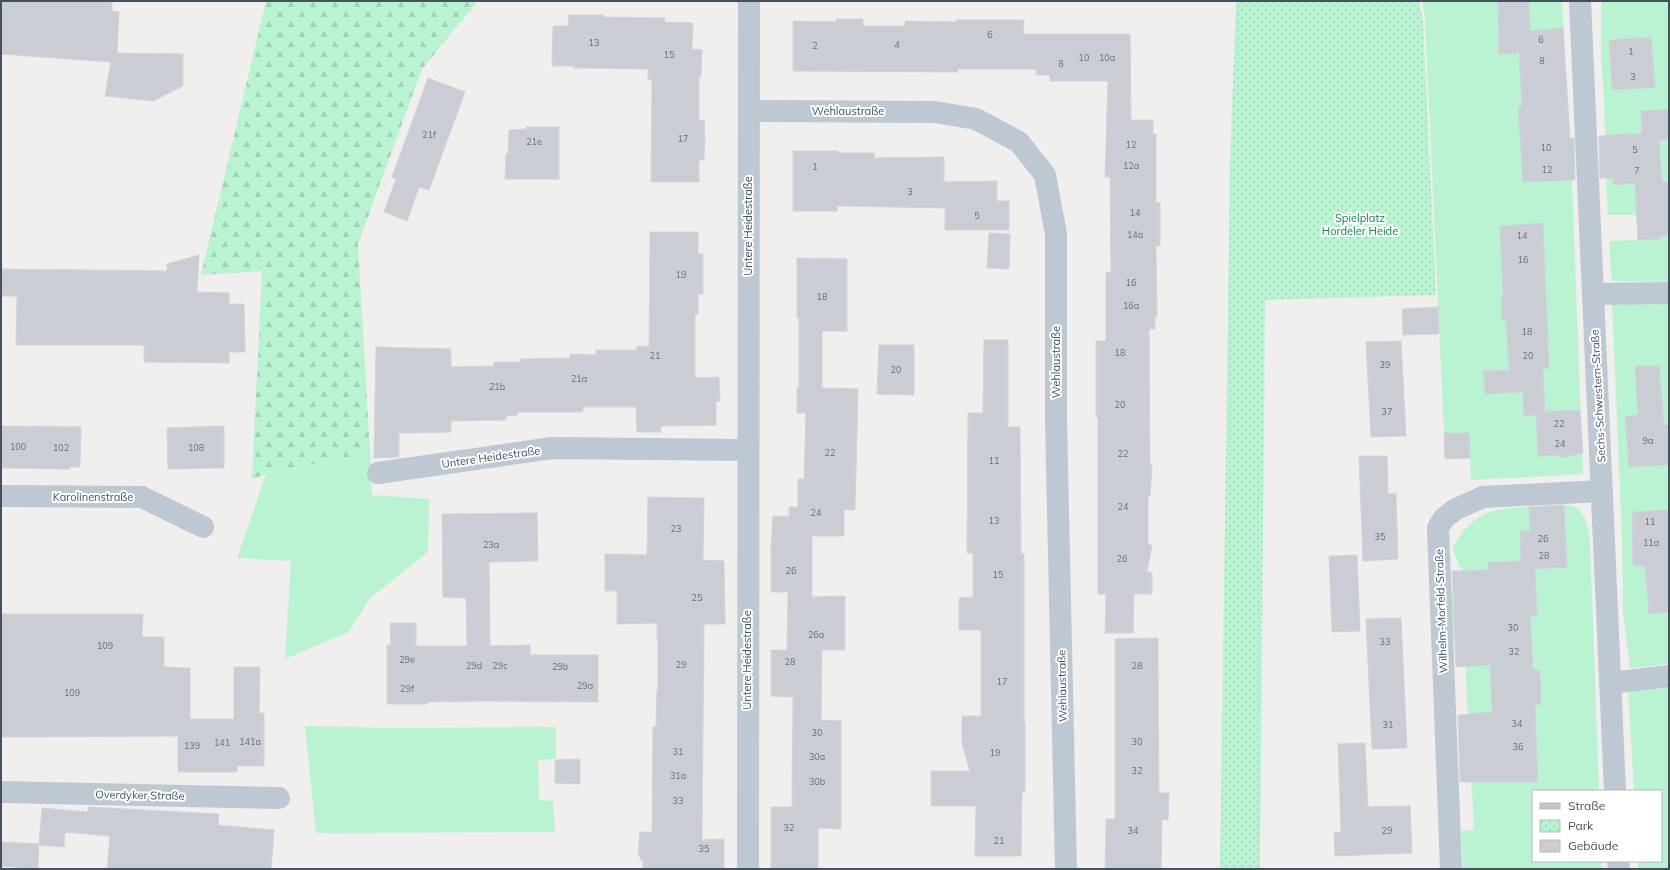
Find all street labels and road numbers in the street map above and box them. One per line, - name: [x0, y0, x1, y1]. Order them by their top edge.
- street label: Wehlaustraße: [812, 104, 884, 118]
- street label: Untere Heidestraße: [741, 176, 755, 276]
- street label: Wehlaustraße: [1049, 326, 1063, 398]
- street label: Sechs-Schwestern-Straße: [1588, 329, 1608, 463]
- street label: Untere Heidestraße: [441, 443, 541, 471]
- street label: Karolinenstraße: [53, 490, 133, 504]
- street label: Wilhelm-Morfeld-Straße: [1432, 549, 1450, 673]
- street label: Untere Heidestraße: [740, 610, 754, 710]
- street label: Wehlaustraße: [1054, 650, 1070, 722]
- street label: Overdyker Straße: [95, 787, 185, 803]

